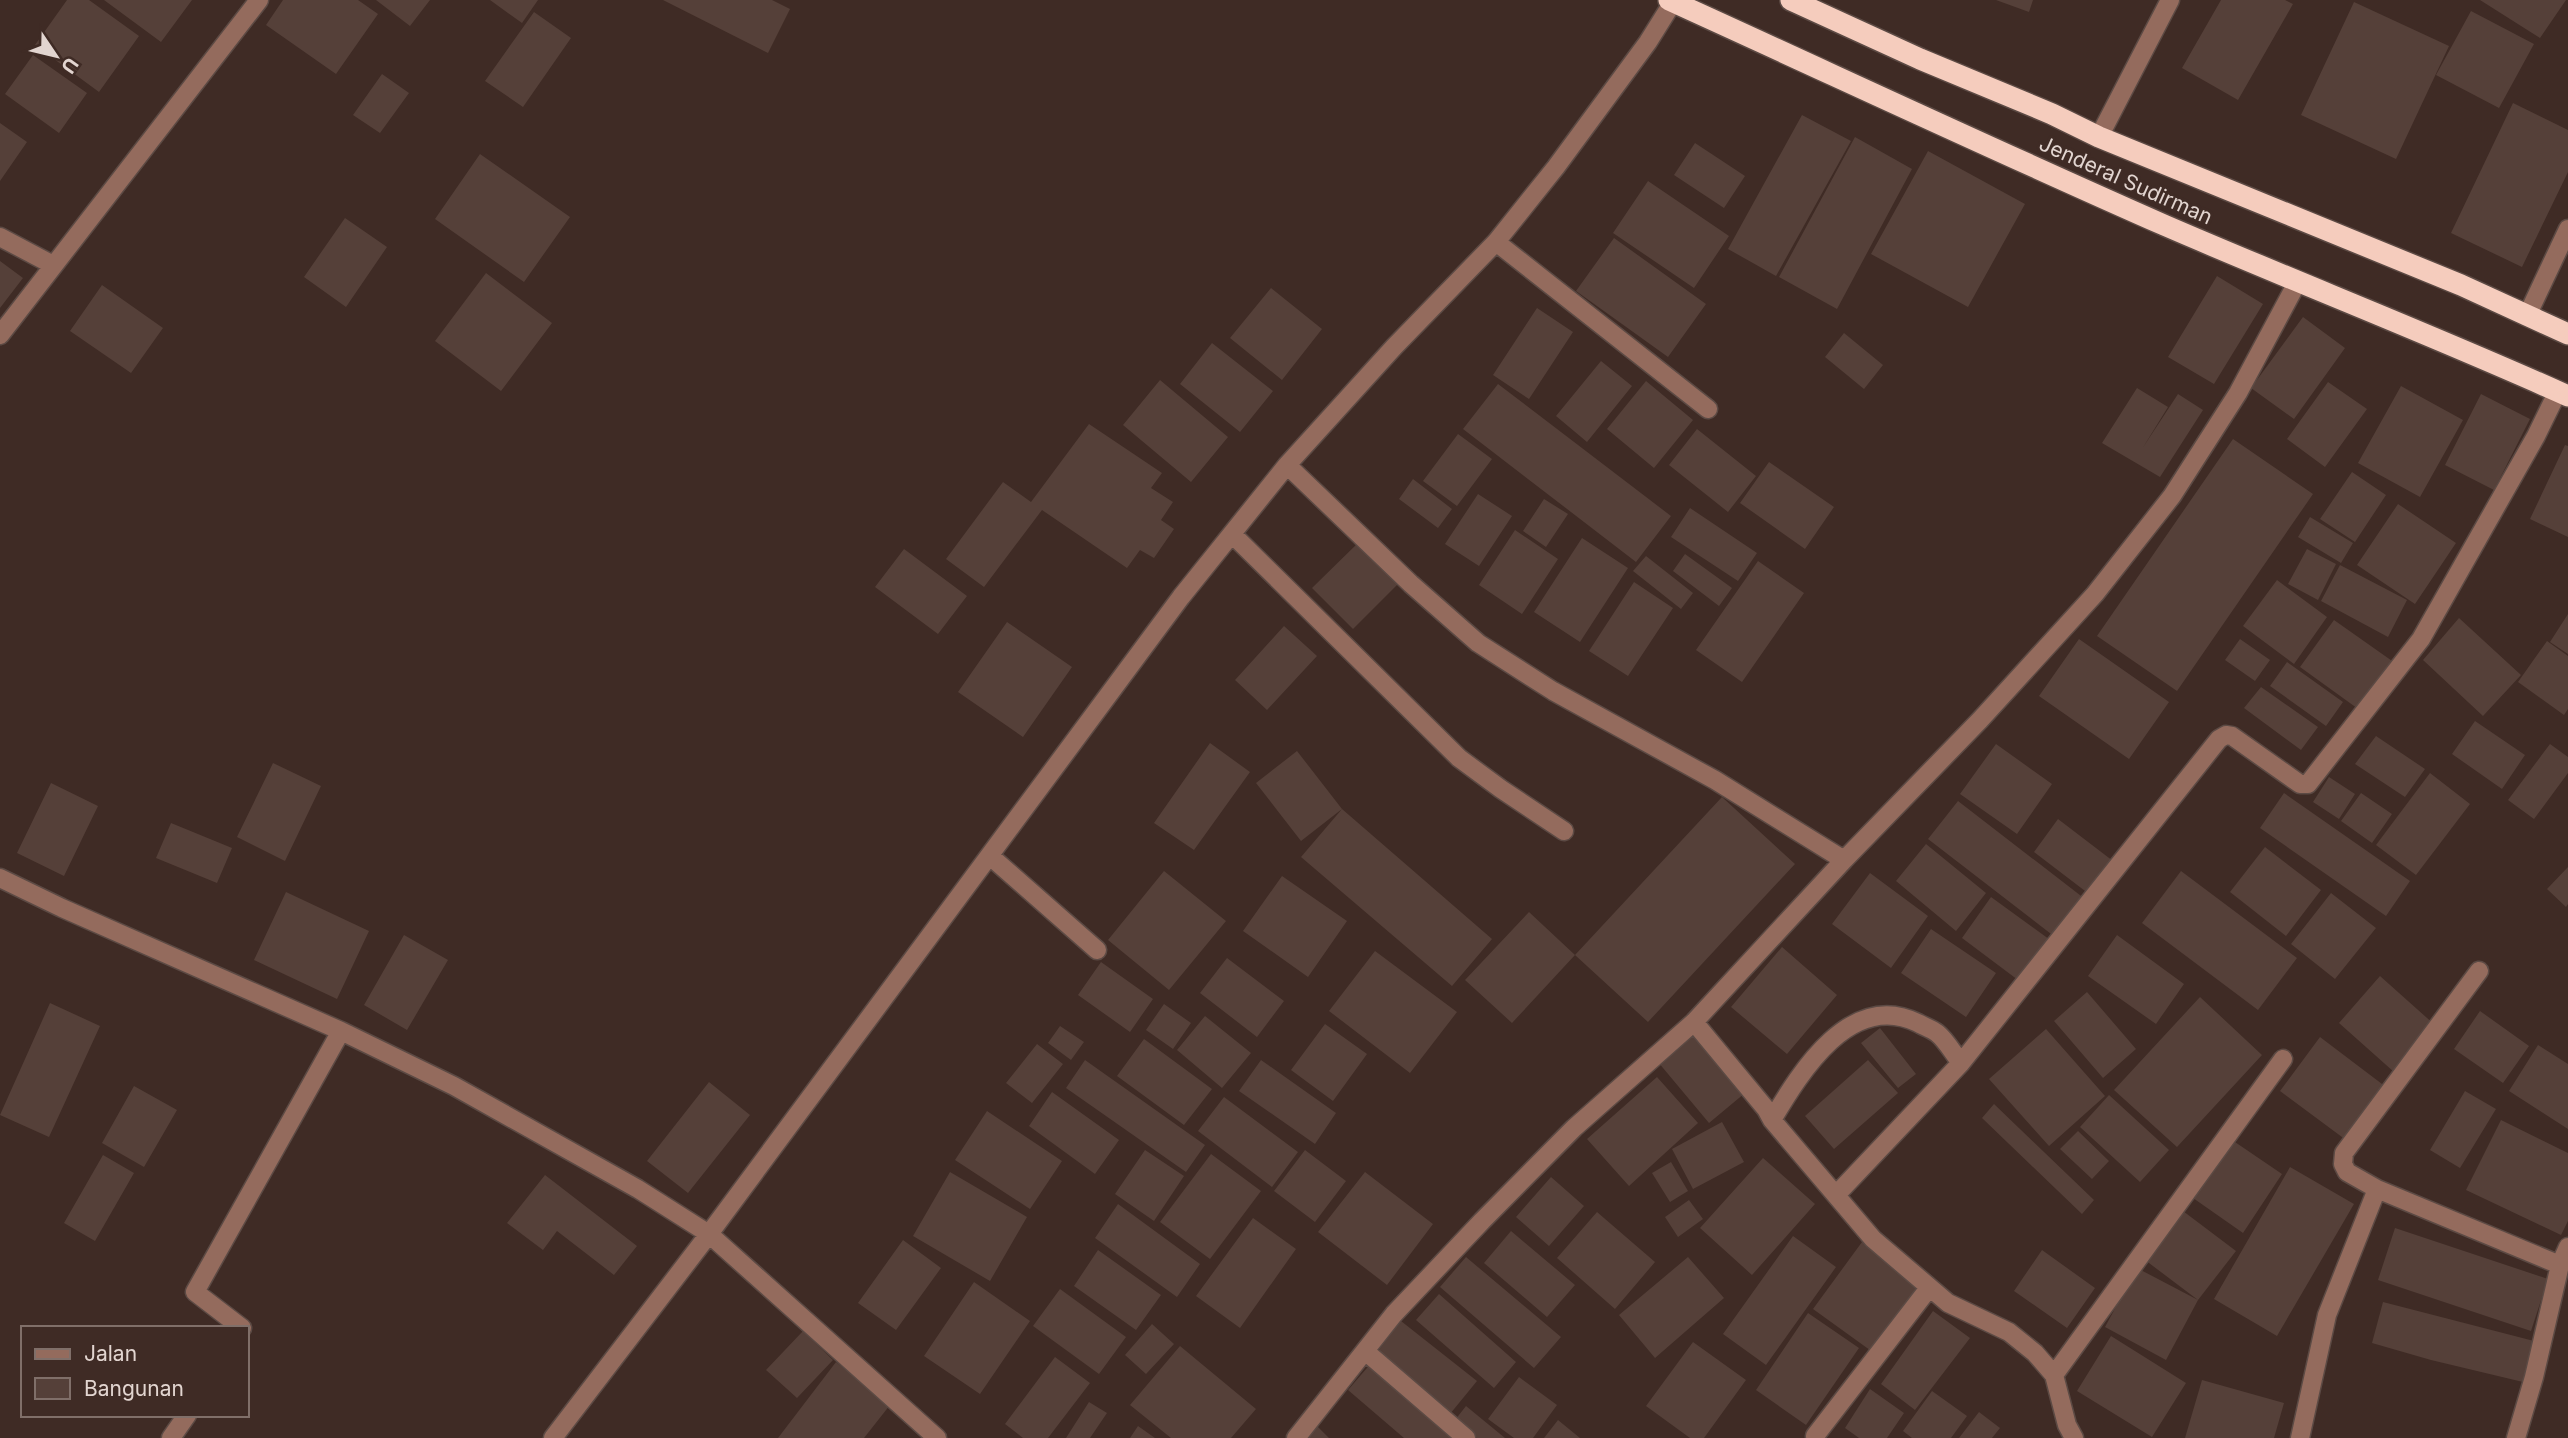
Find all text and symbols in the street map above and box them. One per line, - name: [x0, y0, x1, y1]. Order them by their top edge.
- north arrow: [21, 21, 91, 91]
- text: U: [56, 53, 83, 78]
- street label: Jenderal Sudirman: [2035, 131, 2217, 229]
- legend: [21, 1326, 248, 1417]
- text: Jalan: [84, 1341, 137, 1366]
- text: Bangunan: [84, 1376, 184, 1401]

